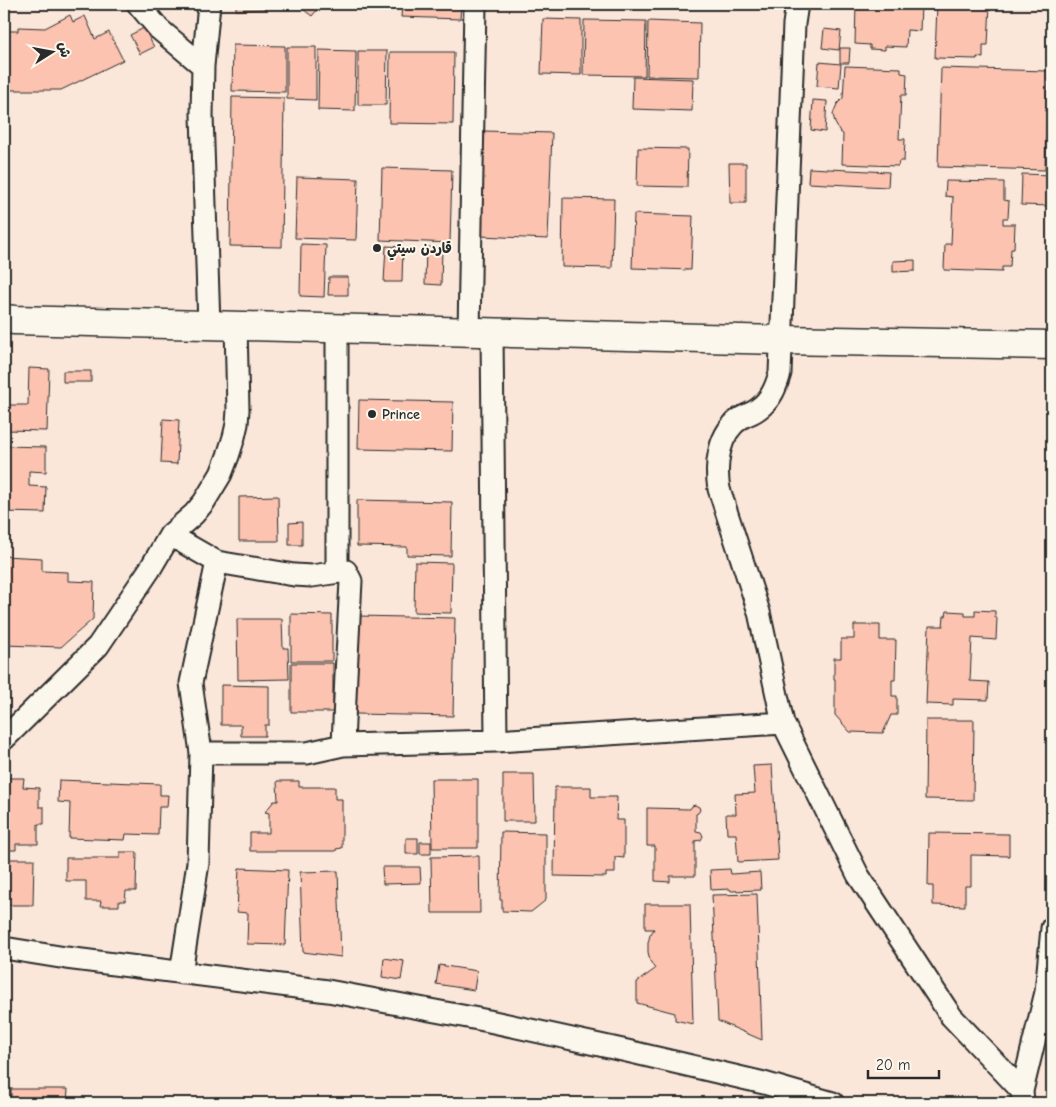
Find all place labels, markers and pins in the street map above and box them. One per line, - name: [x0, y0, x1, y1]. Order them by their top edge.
- place label: قاردن سيتي: [387, 240, 452, 261]
- marker: قاردن سيتي: [371, 242, 383, 254]
- place label: Prince: [382, 406, 420, 423]
- marker: Prince: [366, 408, 378, 420]

